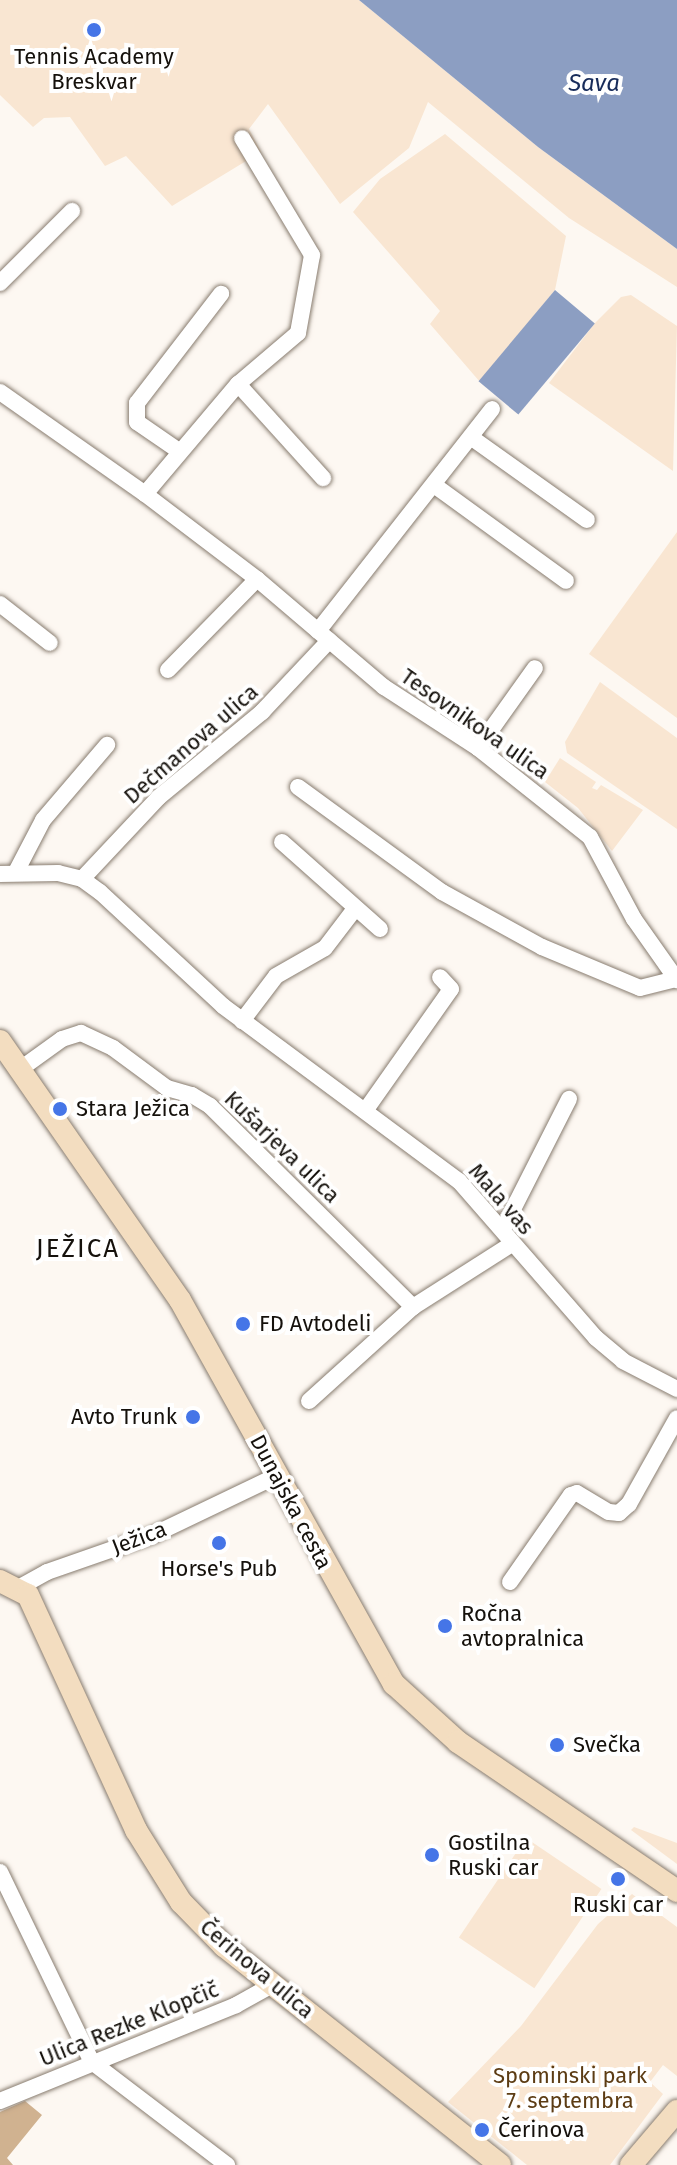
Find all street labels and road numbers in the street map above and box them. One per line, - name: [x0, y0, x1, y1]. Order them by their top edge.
- street label: Tesovnikova ulica: [396, 663, 554, 785]
- street label: Dečmanova ulica: [119, 679, 263, 809]
- street label: Kušarjeva ulica: [219, 1085, 345, 1209]
- street label: Mala vas: [463, 1158, 539, 1240]
- street label: Dunajska cesta: [244, 1430, 338, 1574]
- street label: Ježica: [108, 1516, 170, 1560]
- street label: Čerinova ulica: [195, 1914, 319, 2024]
- street label: Ulica Rezke Klopčič: [35, 1976, 223, 2072]

